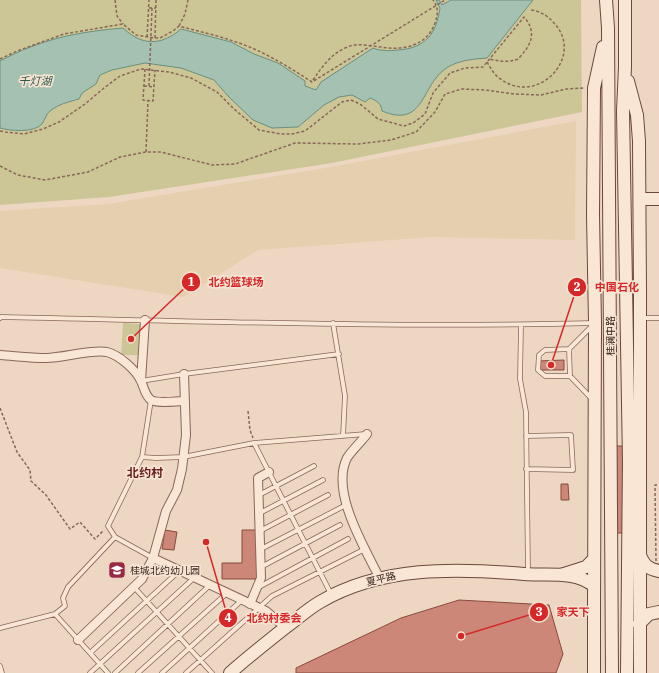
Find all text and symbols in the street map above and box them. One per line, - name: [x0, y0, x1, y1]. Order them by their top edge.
- water label: 千灯湖: [19, 74, 53, 88]
- callout: 北约篮球场: [181, 270, 272, 293]
- text: 1: [187, 274, 195, 289]
- text: 北约篮球场: [209, 275, 264, 289]
- callout: 中国石化: [567, 275, 647, 298]
- text: 2: [573, 279, 581, 294]
- text: 中国石化: [595, 280, 639, 294]
- street label: 桂澜中路: [604, 316, 617, 356]
- district label: 北约村: [127, 465, 163, 480]
- school or university icon: 桂城北约幼儿园: [107, 560, 127, 580]
- place label: 桂城北约幼儿园: [130, 564, 200, 577]
- street label: 夏平路: [365, 569, 397, 589]
- callout: 家天下: [529, 600, 598, 623]
- text: 3: [535, 604, 543, 619]
- text: 家天下: [557, 605, 590, 619]
- callout: 北约村委会: [218, 606, 309, 629]
- text: 4: [224, 610, 232, 625]
- text: 北约村委会: [247, 611, 302, 625]

